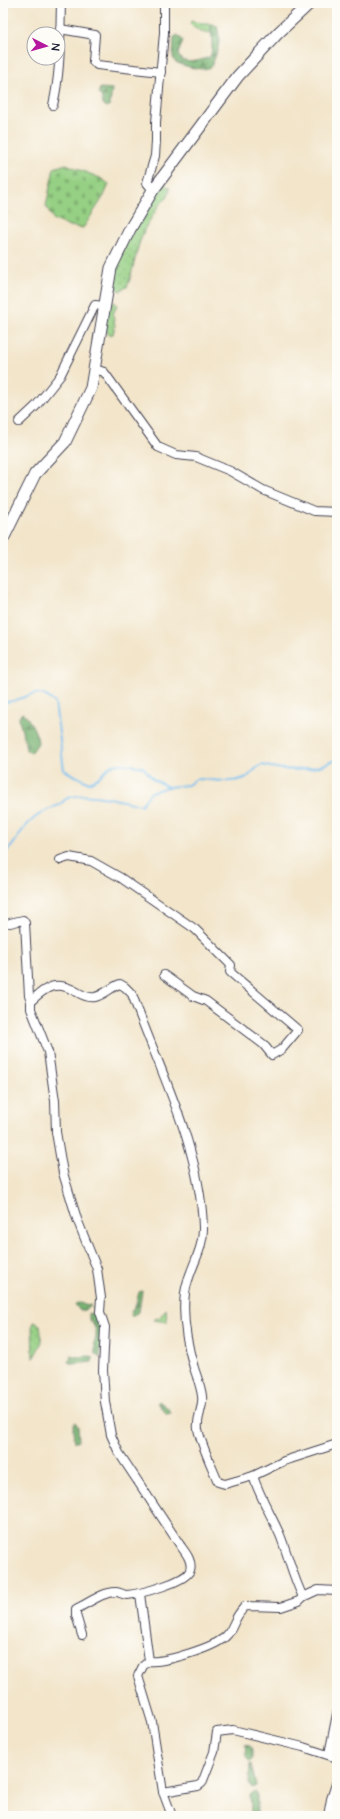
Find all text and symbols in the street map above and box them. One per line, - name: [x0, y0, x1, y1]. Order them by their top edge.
- north arrow: [26, 26, 66, 66]
- text: N: [48, 43, 63, 51]

